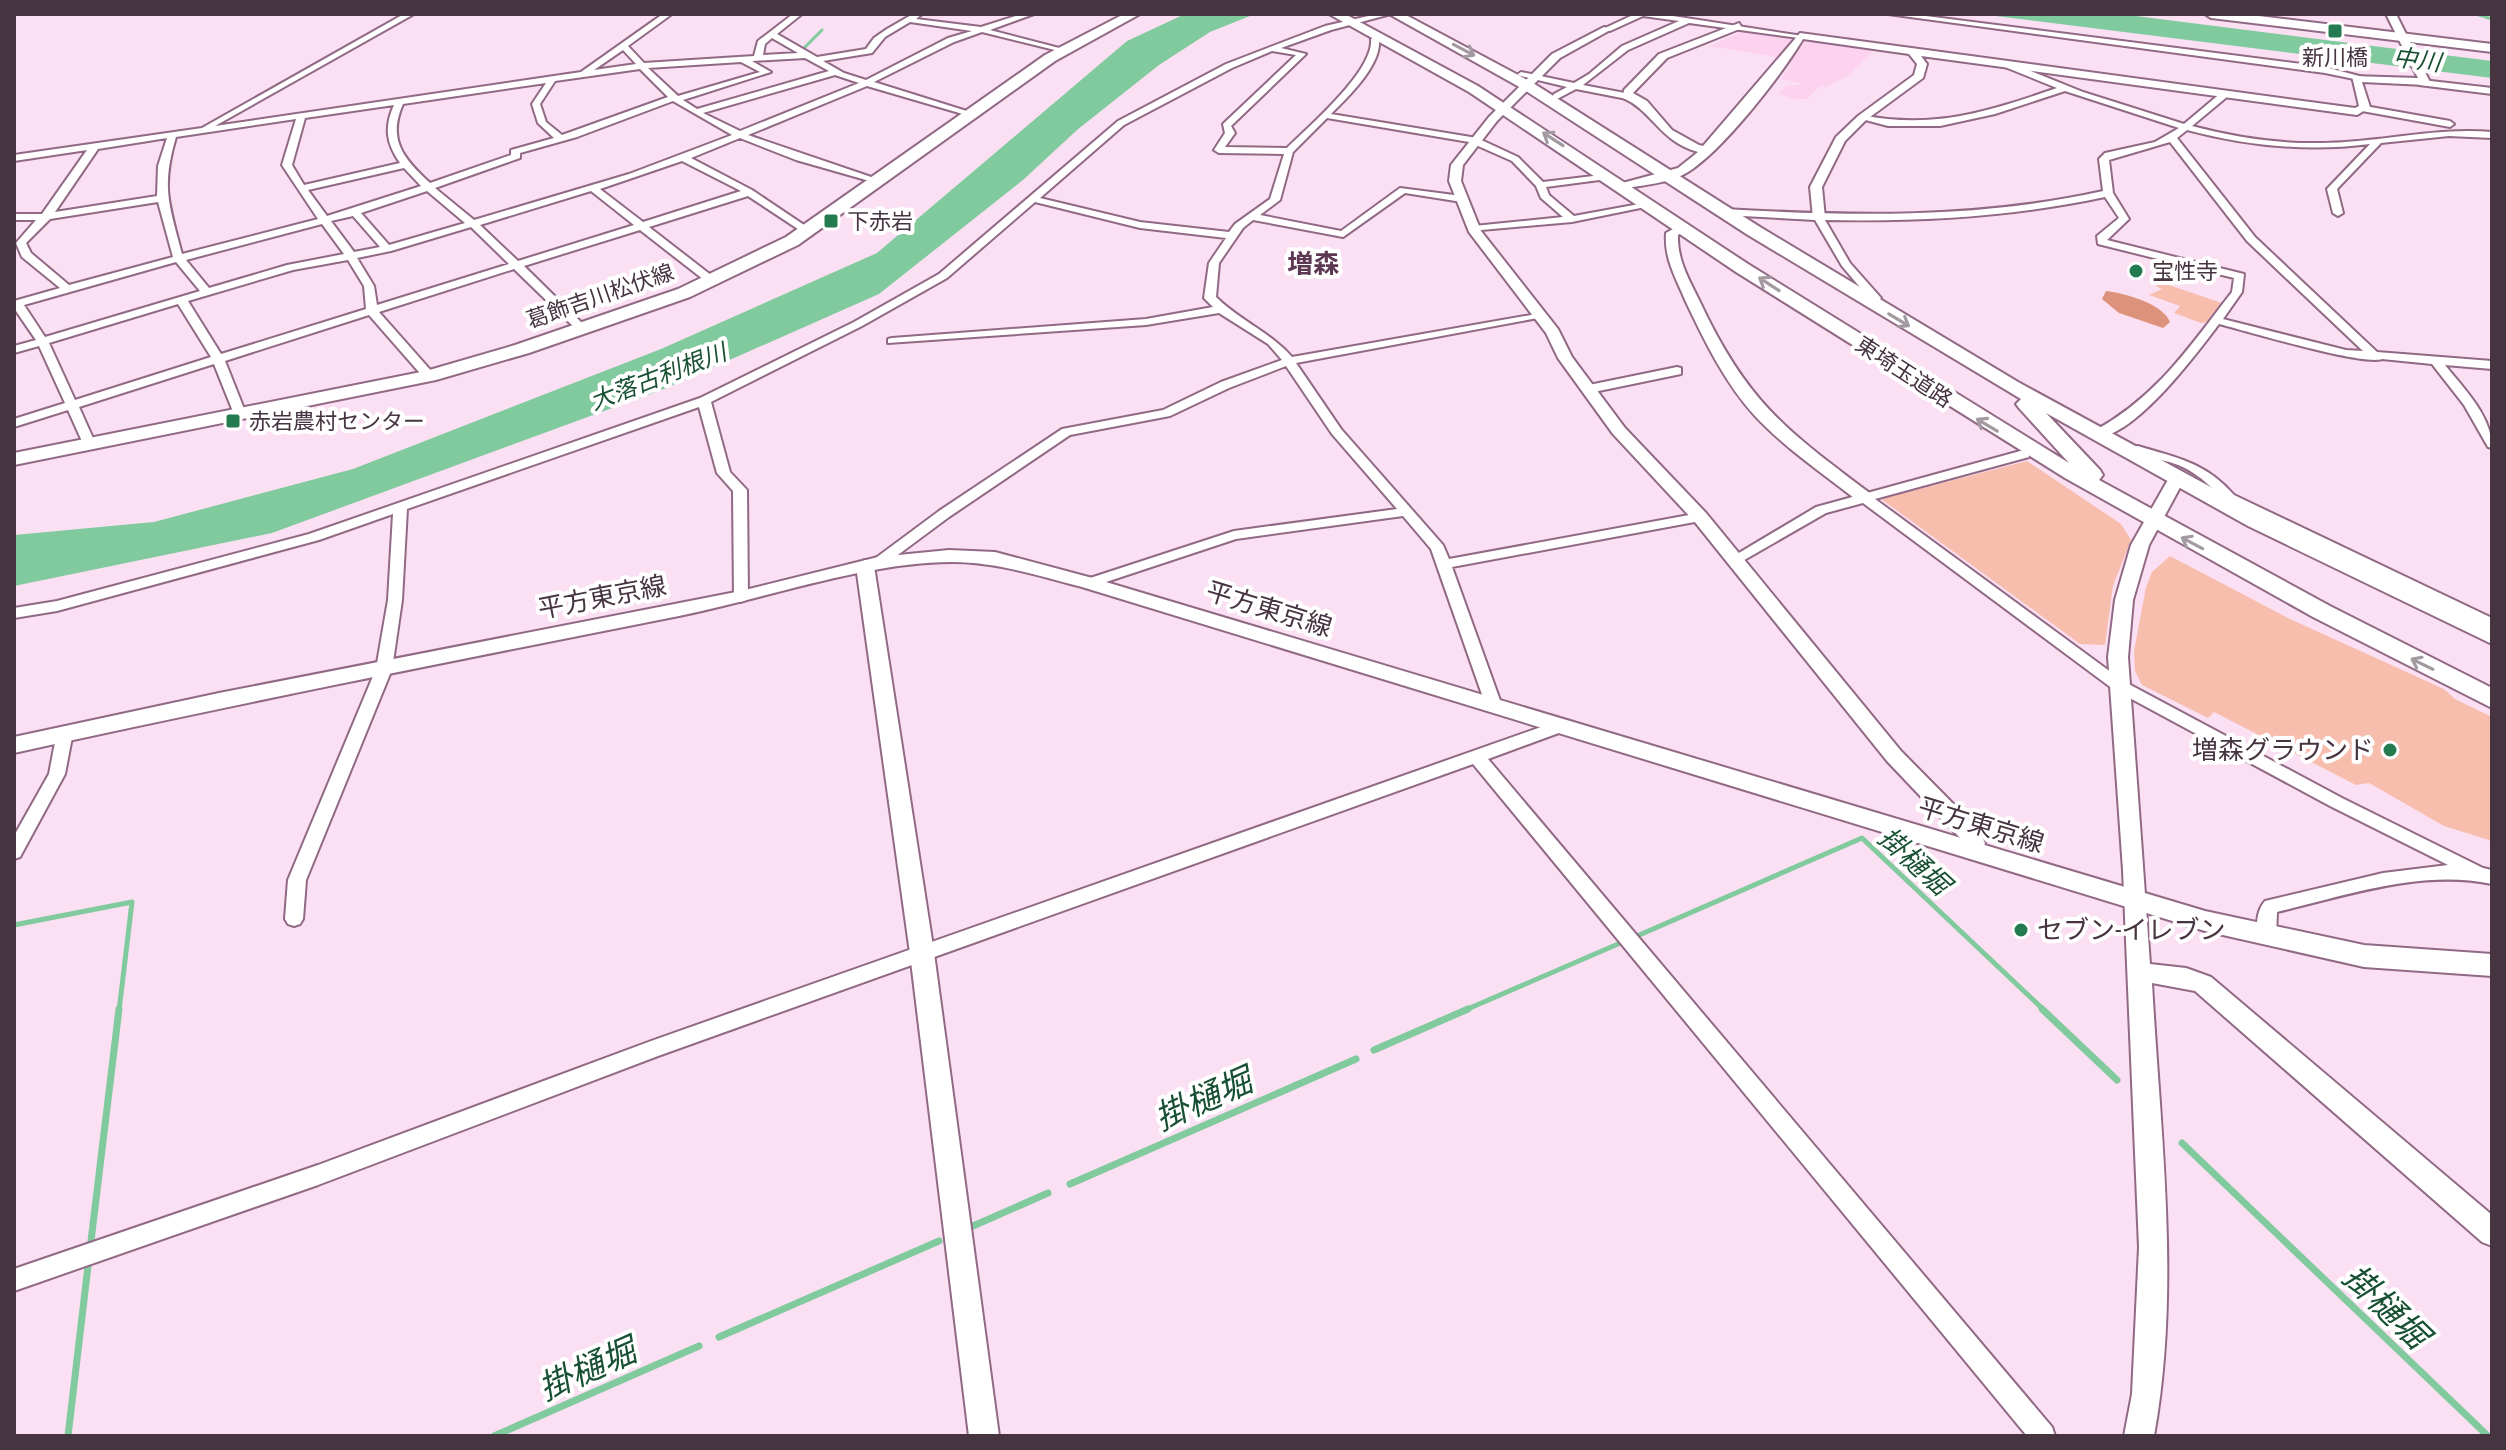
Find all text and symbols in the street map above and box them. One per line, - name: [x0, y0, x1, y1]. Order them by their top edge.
- marker: 新川橋: [2326, 22, 2344, 40]
- one-way arrow: [1452, 42, 1475, 58]
- water label: 中川: [2391, 43, 2446, 77]
- place label: 新川橋: [2302, 45, 2368, 70]
- one-way arrow: [1542, 131, 1564, 148]
- place label: 下赤岩: [847, 209, 913, 234]
- marker: 下赤岩: [822, 212, 840, 230]
- district label: 増森: [1287, 249, 1339, 279]
- street label: 葛飾吉川松伏線: [523, 259, 677, 333]
- place label: 宝性寺: [2152, 259, 2218, 284]
- marker: 宝性寺: [2127, 262, 2145, 280]
- one-way arrow: [1758, 276, 1780, 293]
- one-way arrow: [1887, 312, 1910, 328]
- street label: 東埼玉道路: [1851, 332, 1957, 412]
- water label: 大落古利根川: [586, 337, 733, 416]
- place label: 赤岩農村センター: [249, 409, 425, 434]
- marker: 赤岩農村センター: [224, 412, 242, 430]
- one-way arrow: [1976, 416, 1999, 432]
- one-way arrow: [2181, 535, 2204, 551]
- street label: 平方東京線: [535, 570, 669, 624]
- street label: 平方東京線: [1202, 576, 1336, 642]
- one-way arrow: [2411, 656, 2434, 671]
- place label: 増森グラウンド: [2192, 735, 2374, 765]
- marker: 増森グラウンド: [2381, 741, 2399, 759]
- street label: 平方東京線: [1914, 792, 2048, 858]
- water label: 掛樋堀: [1872, 821, 1959, 904]
- place label: セブン-イレブン: [2037, 915, 2225, 945]
- marker: セブン-イレブン: [2012, 921, 2030, 939]
- water label: 掛樋堀: [1148, 1058, 1262, 1138]
- water label: 掛樋堀: [2335, 1256, 2440, 1359]
- water label: 掛樋堀: [532, 1328, 646, 1408]

